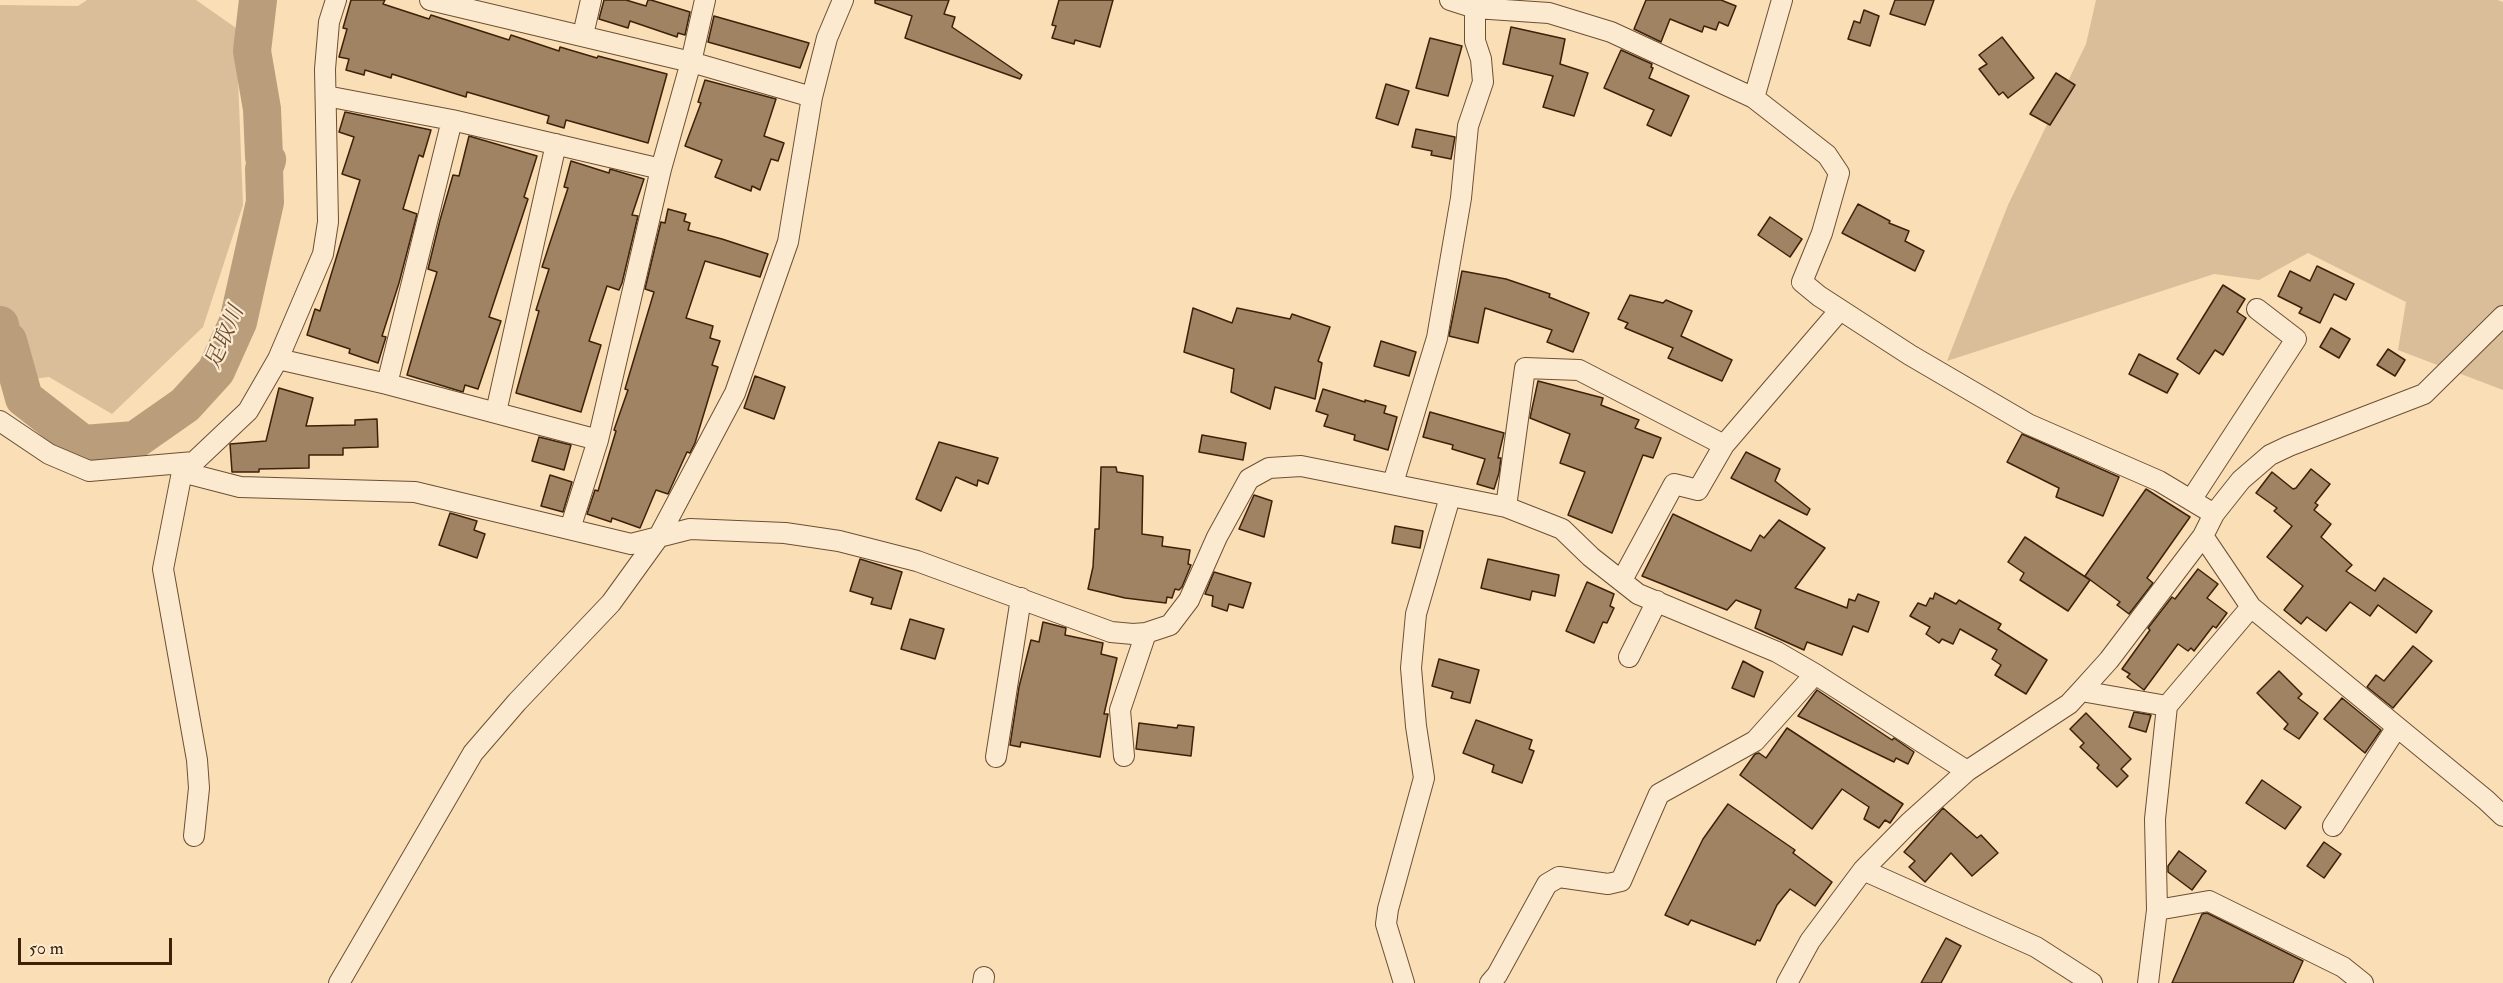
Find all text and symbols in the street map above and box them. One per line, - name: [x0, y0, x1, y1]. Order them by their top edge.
- water label: 足取川: [201, 302, 251, 374]
- scale bar: [21, 926, 176, 964]
- text: 50 m: [29, 937, 64, 960]

